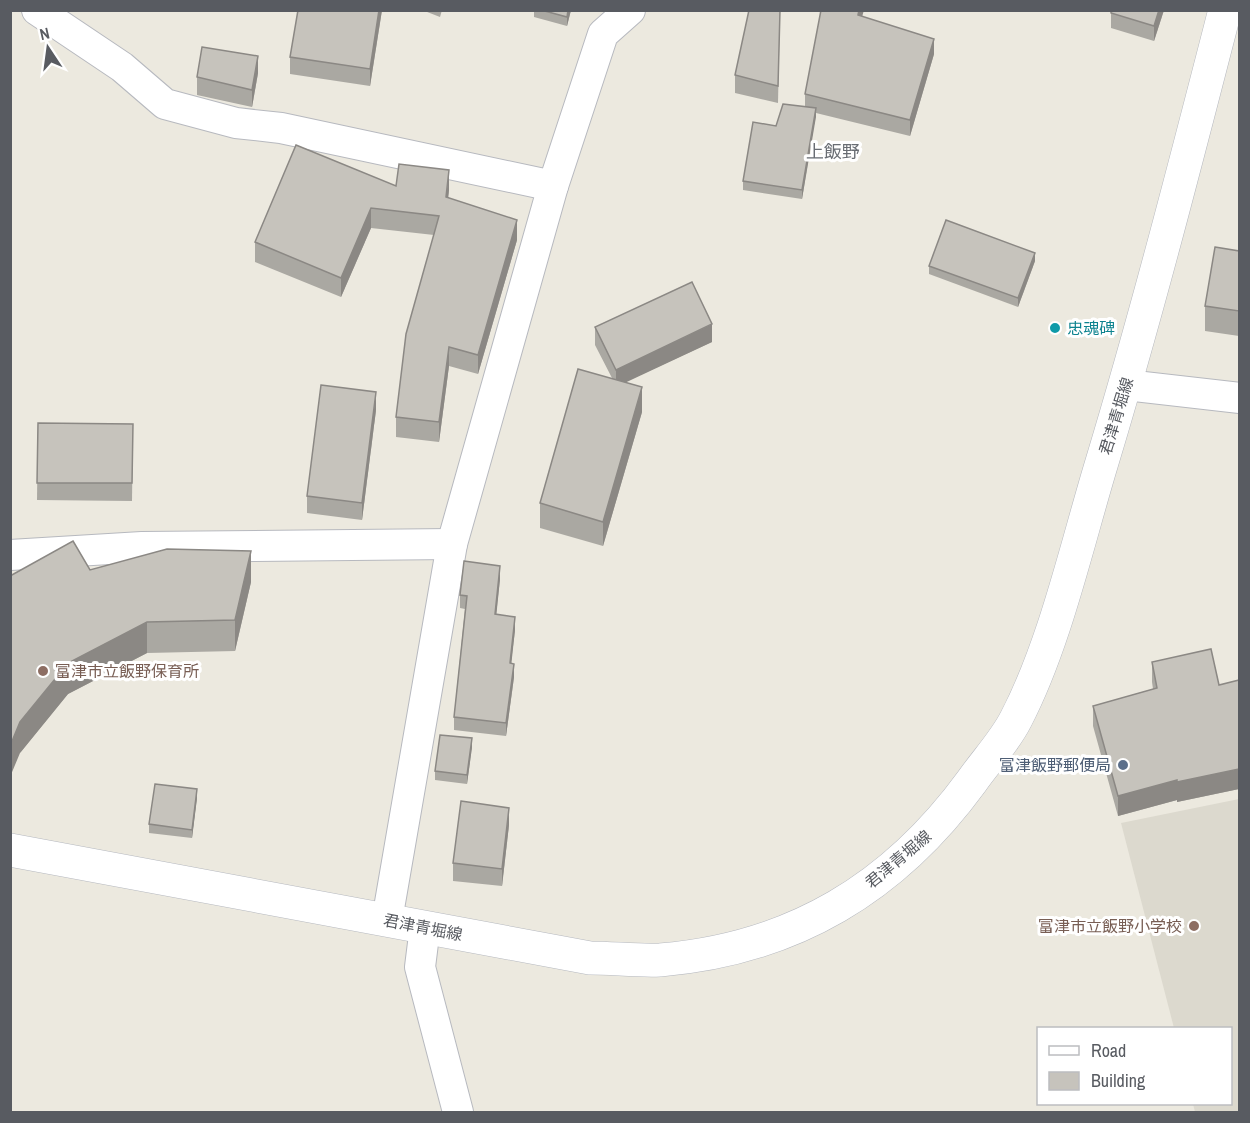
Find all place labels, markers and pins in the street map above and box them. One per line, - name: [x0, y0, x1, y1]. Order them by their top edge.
- place label: 忠魂碑: [1067, 317, 1115, 339]
- marker: 忠魂碑: [1048, 321, 1062, 335]
- place label: 富津市立飯野保育所: [55, 660, 199, 682]
- marker: 富津市立飯野保育所: [36, 664, 50, 678]
- place label: 富津飯野郵便局: [999, 754, 1111, 776]
- marker: 富津飯野郵便局: [1116, 758, 1130, 772]
- place label: 富津市立飯野小学校: [1038, 915, 1182, 937]
- marker: 富津市立飯野小学校: [1187, 919, 1201, 933]

